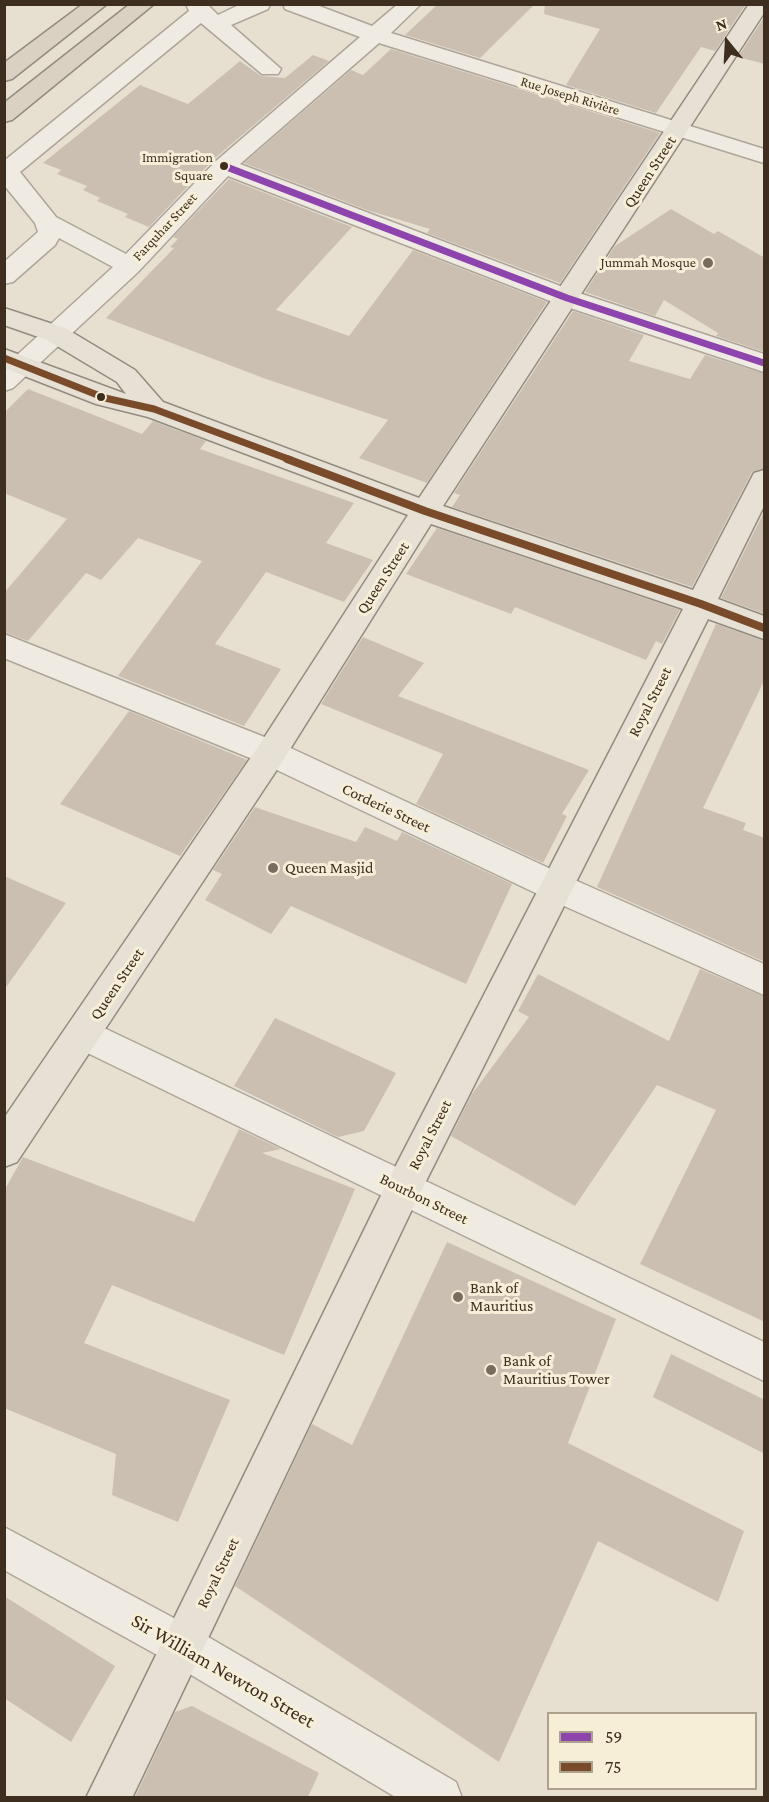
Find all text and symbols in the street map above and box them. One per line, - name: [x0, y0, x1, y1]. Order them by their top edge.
- north arrow: [697, 12, 757, 72]
- text: N: [713, 15, 729, 34]
- street label: Rue Joseph Rivière: [519, 73, 621, 119]
- street label: Queen Street: [620, 132, 680, 212]
- place label: Immigration Square: [142, 150, 213, 182]
- marker: Immigration Square: [218, 160, 230, 172]
- street label: Farquhar Street: [129, 190, 201, 264]
- place label: Jummah Mosque: [600, 255, 696, 271]
- marker: Jummah Mosque: [701, 256, 715, 270]
- unlabelled marker: [95, 391, 107, 403]
- street label: Queen Street: [353, 538, 413, 618]
- street label: Royal Street: [624, 664, 676, 740]
- street label: Corderie Street: [339, 779, 433, 837]
- place label: Queen Masjid: [285, 858, 373, 878]
- marker: Queen Masjid: [266, 861, 280, 875]
- street label: Queen Street: [86, 944, 148, 1024]
- street label: Royal Street: [404, 1097, 456, 1173]
- street label: Bourbon Street: [377, 1169, 471, 1229]
- place label: Bank of Mauritius: [470, 1278, 533, 1316]
- marker: Bank of Mauritius: [451, 1290, 465, 1304]
- place label: Bank of Mauritius Tower: [503, 1351, 610, 1389]
- marker: Bank of Mauritius Tower: [484, 1363, 498, 1377]
- street label: Royal Street: [193, 1535, 243, 1611]
- street label: Sir William Newton Street: [127, 1609, 319, 1733]
- legend: [547, 1712, 757, 1790]
- text: 59: [605, 1727, 622, 1747]
- text: 75: [605, 1757, 622, 1777]

